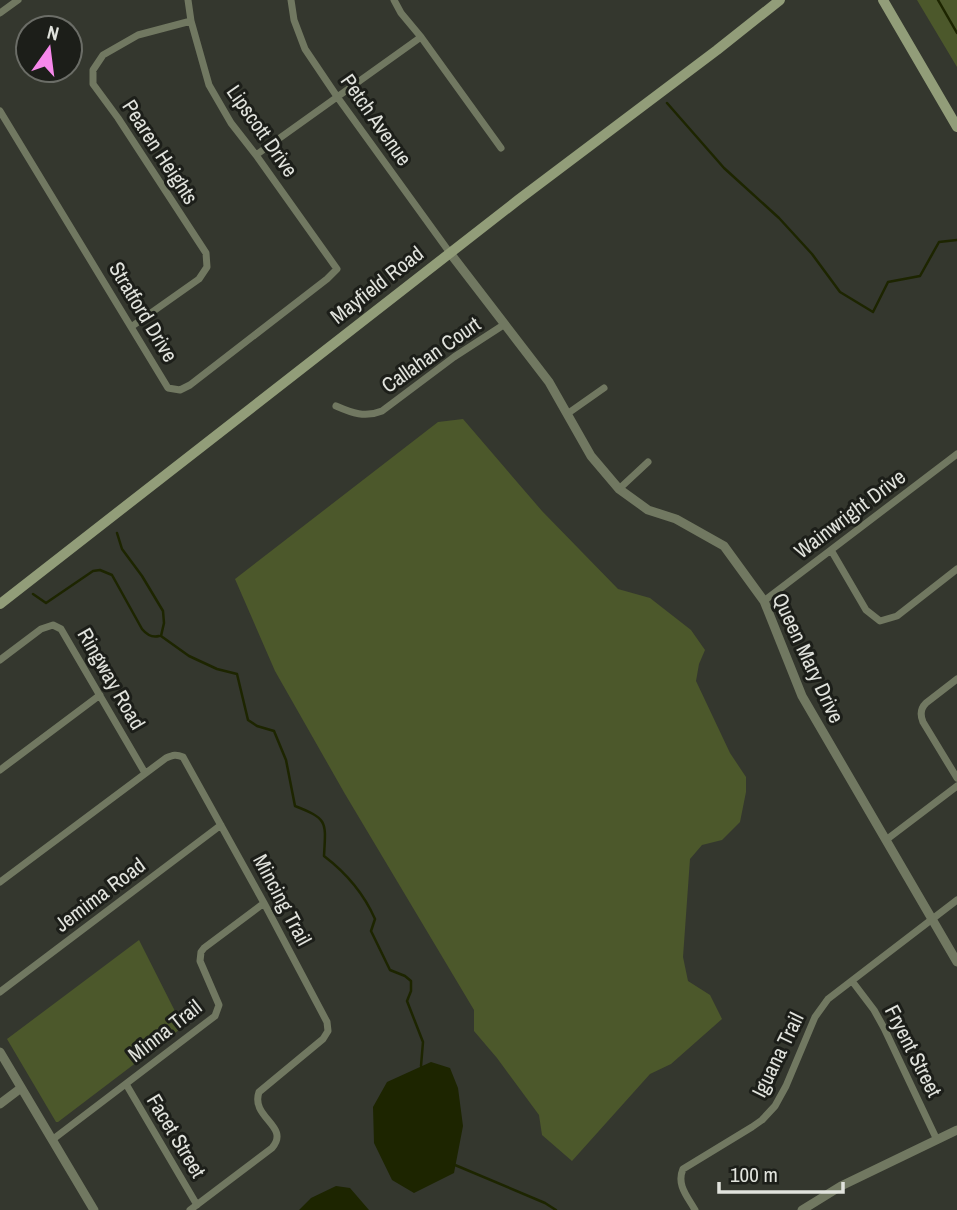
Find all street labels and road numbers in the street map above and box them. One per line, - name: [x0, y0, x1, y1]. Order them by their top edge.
- street label: Petch Avenue: [334, 68, 419, 171]
- street label: Lipscott Drive: [220, 79, 305, 183]
- street label: Pearen Heights: [116, 94, 205, 210]
- street label: Mayfield Road: [324, 239, 429, 330]
- street label: Stratford Drive: [102, 256, 185, 367]
- street label: Callahan Court: [375, 310, 486, 399]
- street label: Wainwright Drive: [788, 462, 911, 565]
- street label: Queen Mary Drive: [766, 588, 851, 728]
- street label: Ringway Road: [71, 623, 152, 735]
- street label: Mincing Trail: [246, 849, 319, 951]
- street label: Jemima Road: [48, 851, 151, 938]
- street label: Minna Trail: [122, 993, 208, 1069]
- street label: Fryent Street: [878, 1000, 949, 1102]
- street label: Iguana Trail: [745, 1008, 811, 1102]
- street label: Facet Street: [140, 1088, 213, 1183]

